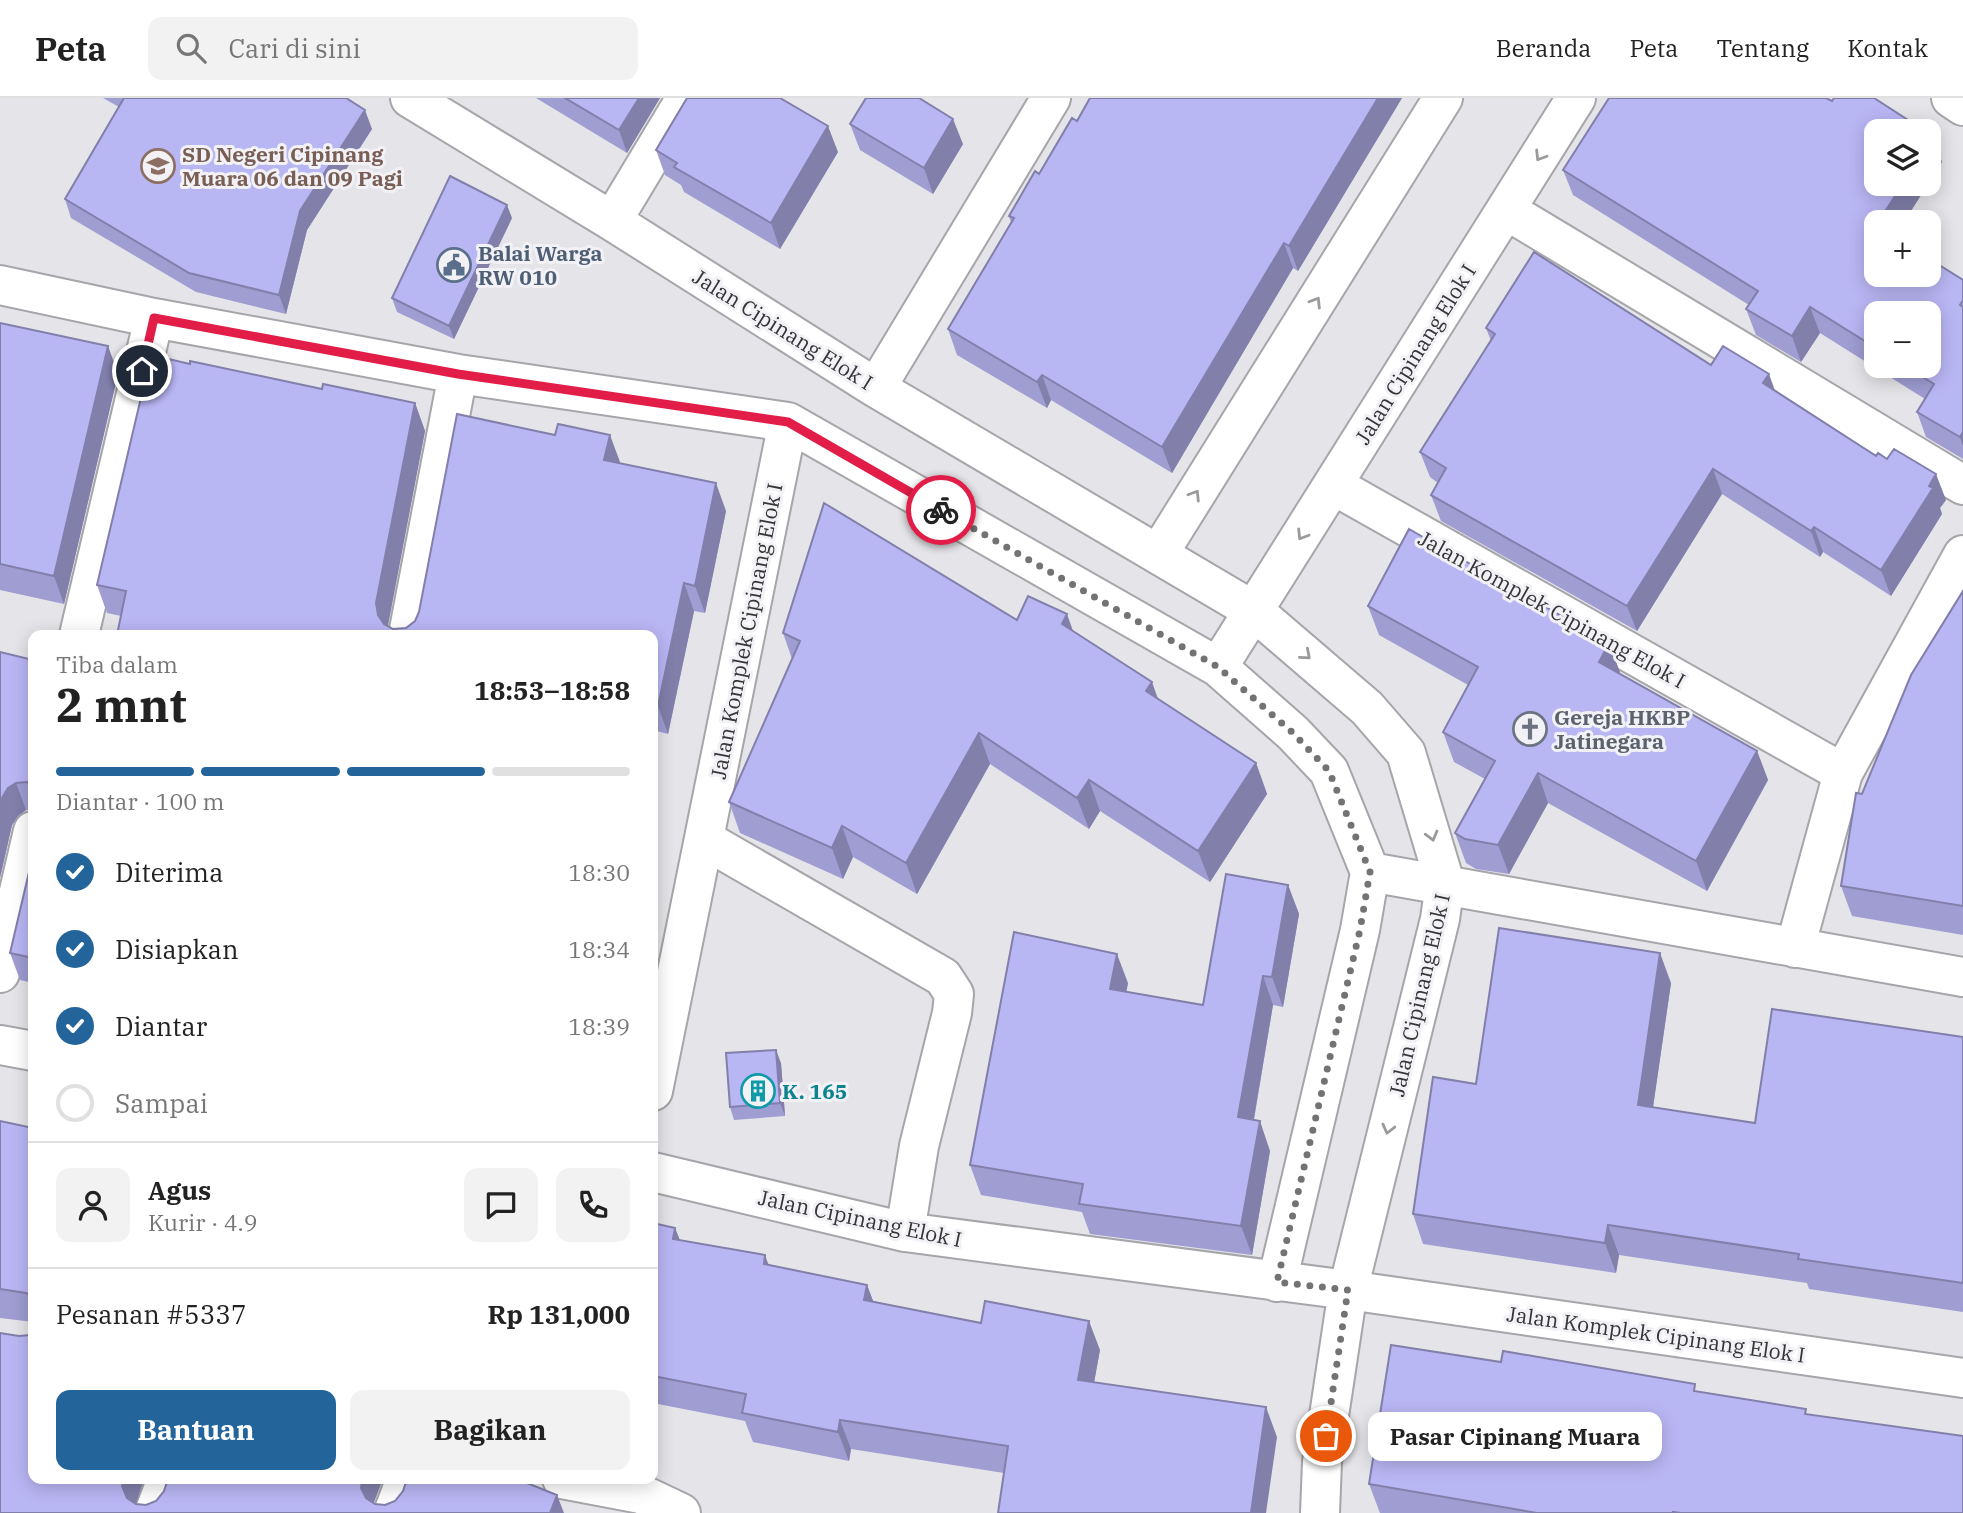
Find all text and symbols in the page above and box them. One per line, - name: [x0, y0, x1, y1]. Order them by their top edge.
- search box: [148, 17, 638, 80]
- text: Peta: [35, 27, 106, 70]
- icon: search: [172, 29, 210, 67]
- text: Cari di sini: [228, 31, 361, 65]
- text: Beranda: [1496, 32, 1591, 64]
- text: Peta: [1629, 32, 1678, 64]
- text: Tentang: [1716, 32, 1809, 64]
- text: Kontak: [1847, 32, 1928, 64]
- map controls: [1864, 119, 1941, 378]
- button: layers: [1864, 119, 1941, 196]
- place label: SD Negeri Cipinang Muara 06 dan 09 Pagi: [182, 140, 403, 192]
- school or university icon: SD Negeri Cipinang Muara 06 dan 09 Pagi: [139, 147, 177, 185]
- one-way arrow: [1535, 148, 1548, 161]
- button: +: [1864, 210, 1941, 287]
- place label: Balai Warga RW 010: [478, 239, 602, 291]
- public building icon: Balai Warga RW 010: [435, 246, 473, 284]
- street label: Jalan Cipinang Elok I: [1348, 259, 1482, 449]
- street label: Jalan Cipinang Elok I: [688, 262, 878, 396]
- one-way arrow: [1307, 297, 1320, 310]
- button: −: [1864, 301, 1941, 378]
- pin: [112, 341, 172, 401]
- icon: home: [123, 352, 161, 390]
- courier: [906, 475, 976, 545]
- street label: Jalan Komplek Cipinang Elok I: [704, 481, 788, 781]
- one-way arrow: [1187, 490, 1200, 503]
- icon: bike: [922, 491, 960, 529]
- street label: Jalan Komplek Cipinang Elok I: [1414, 524, 1690, 694]
- one-way arrow: [1297, 528, 1310, 541]
- one-way arrow: [1298, 647, 1311, 659]
- text: Tiba dalam: [56, 649, 178, 679]
- text: 18:53–18:58: [474, 673, 630, 707]
- text: 2 mnt: [56, 675, 187, 735]
- place label: Gereja HKBP Jatinegara: [1554, 703, 1690, 755]
- church icon: Gereja HKBP Jatinegara: [1511, 710, 1549, 748]
- text: Diantar · 100 m: [56, 786, 224, 816]
- one-way arrow: [1424, 830, 1439, 842]
- icon: check: [56, 853, 94, 891]
- text: Diterima: [115, 855, 223, 889]
- text: 18:30: [568, 857, 630, 887]
- street label: Jalan Cipinang Elok I: [1382, 891, 1456, 1099]
- icon: check: [56, 930, 94, 968]
- text: Disiapkan: [115, 932, 239, 966]
- text: 18:34: [568, 934, 630, 964]
- icon: check: [56, 1007, 94, 1045]
- text: Diantar: [115, 1009, 207, 1043]
- text: 18:39: [568, 1011, 630, 1041]
- building icon: K. 165: [739, 1072, 777, 1110]
- place label: K. 165: [782, 1077, 847, 1105]
- text: Sampai: [115, 1086, 208, 1120]
- one-way arrow: [1382, 1123, 1396, 1135]
- button: person: [56, 1168, 130, 1242]
- button: chat: [464, 1168, 538, 1242]
- button: phone: [556, 1168, 630, 1242]
- text: Agus: [148, 1173, 211, 1207]
- street label: Jalan Cipinang Elok I: [756, 1183, 964, 1253]
- text: Kurir · 4.9: [148, 1207, 257, 1237]
- text: Pesanan #5337: [56, 1297, 246, 1331]
- text: Rp 131,000: [487, 1297, 630, 1331]
- street label: Jalan Komplek Cipinang Elok I: [1505, 1299, 1807, 1369]
- button: Bantuan: [56, 1390, 336, 1470]
- button: Bagikan: [350, 1390, 630, 1470]
- pin: [1296, 1406, 1356, 1466]
- callout: Pasar Cipinang Muara: [1368, 1412, 1662, 1460]
- icon: bag: [1307, 1417, 1345, 1455]
- text: Pasar Cipinang Muara: [1390, 1421, 1640, 1451]

